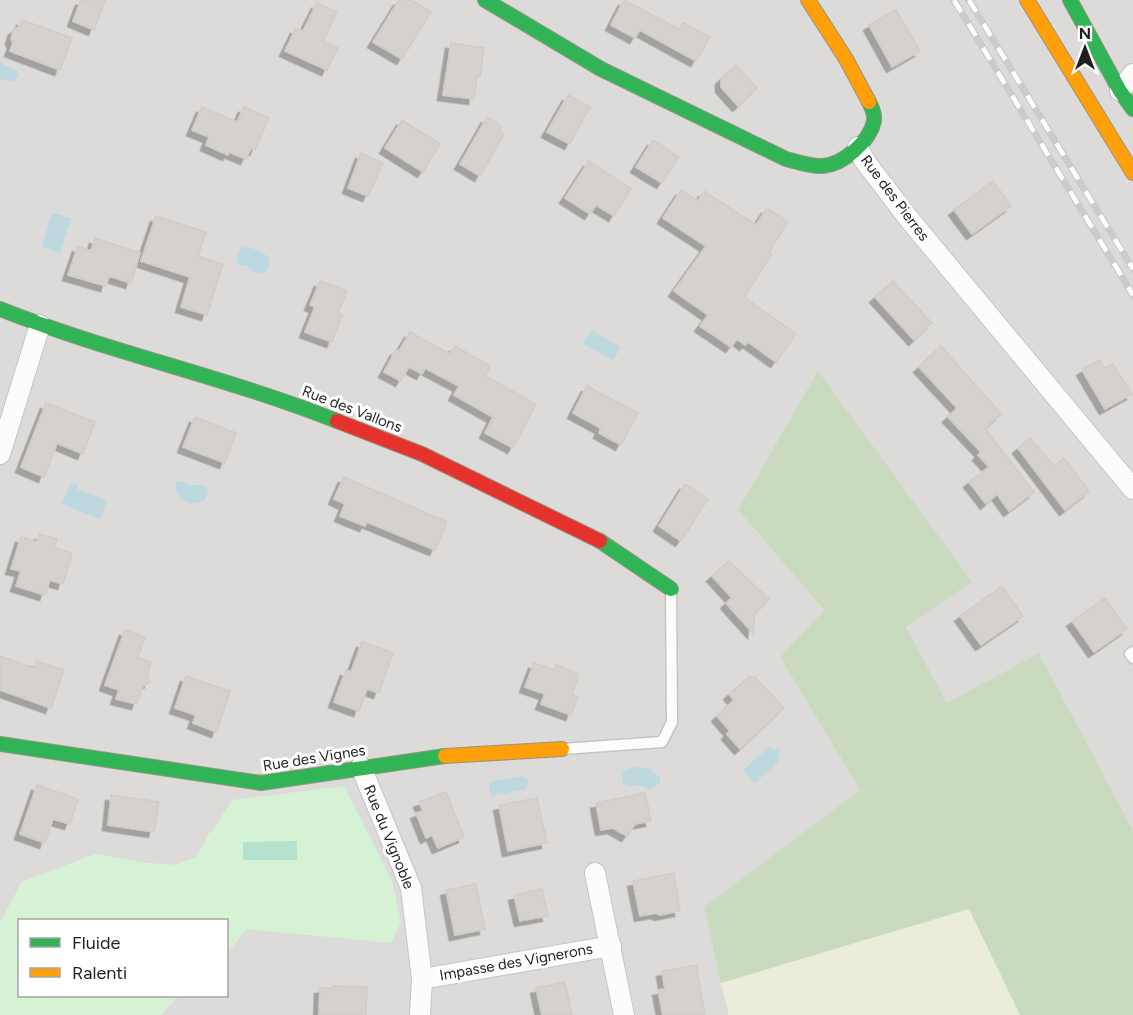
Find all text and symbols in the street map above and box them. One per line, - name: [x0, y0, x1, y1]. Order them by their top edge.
- north arrow: [1055, 18, 1115, 78]
- text: N: [1079, 24, 1091, 43]
- street label: Rue des Pierres: [857, 151, 933, 245]
- street label: Rue des Vallons: [300, 382, 404, 436]
- street label: Rue des Vignes: [261, 741, 367, 775]
- street label: Rue du Vignoble: [360, 782, 418, 892]
- legend: [18, 919, 228, 997]
- text: Fluide: [72, 932, 121, 954]
- street label: Impasse des Vignerons: [438, 940, 594, 984]
- text: Ralenti: [72, 962, 127, 984]

